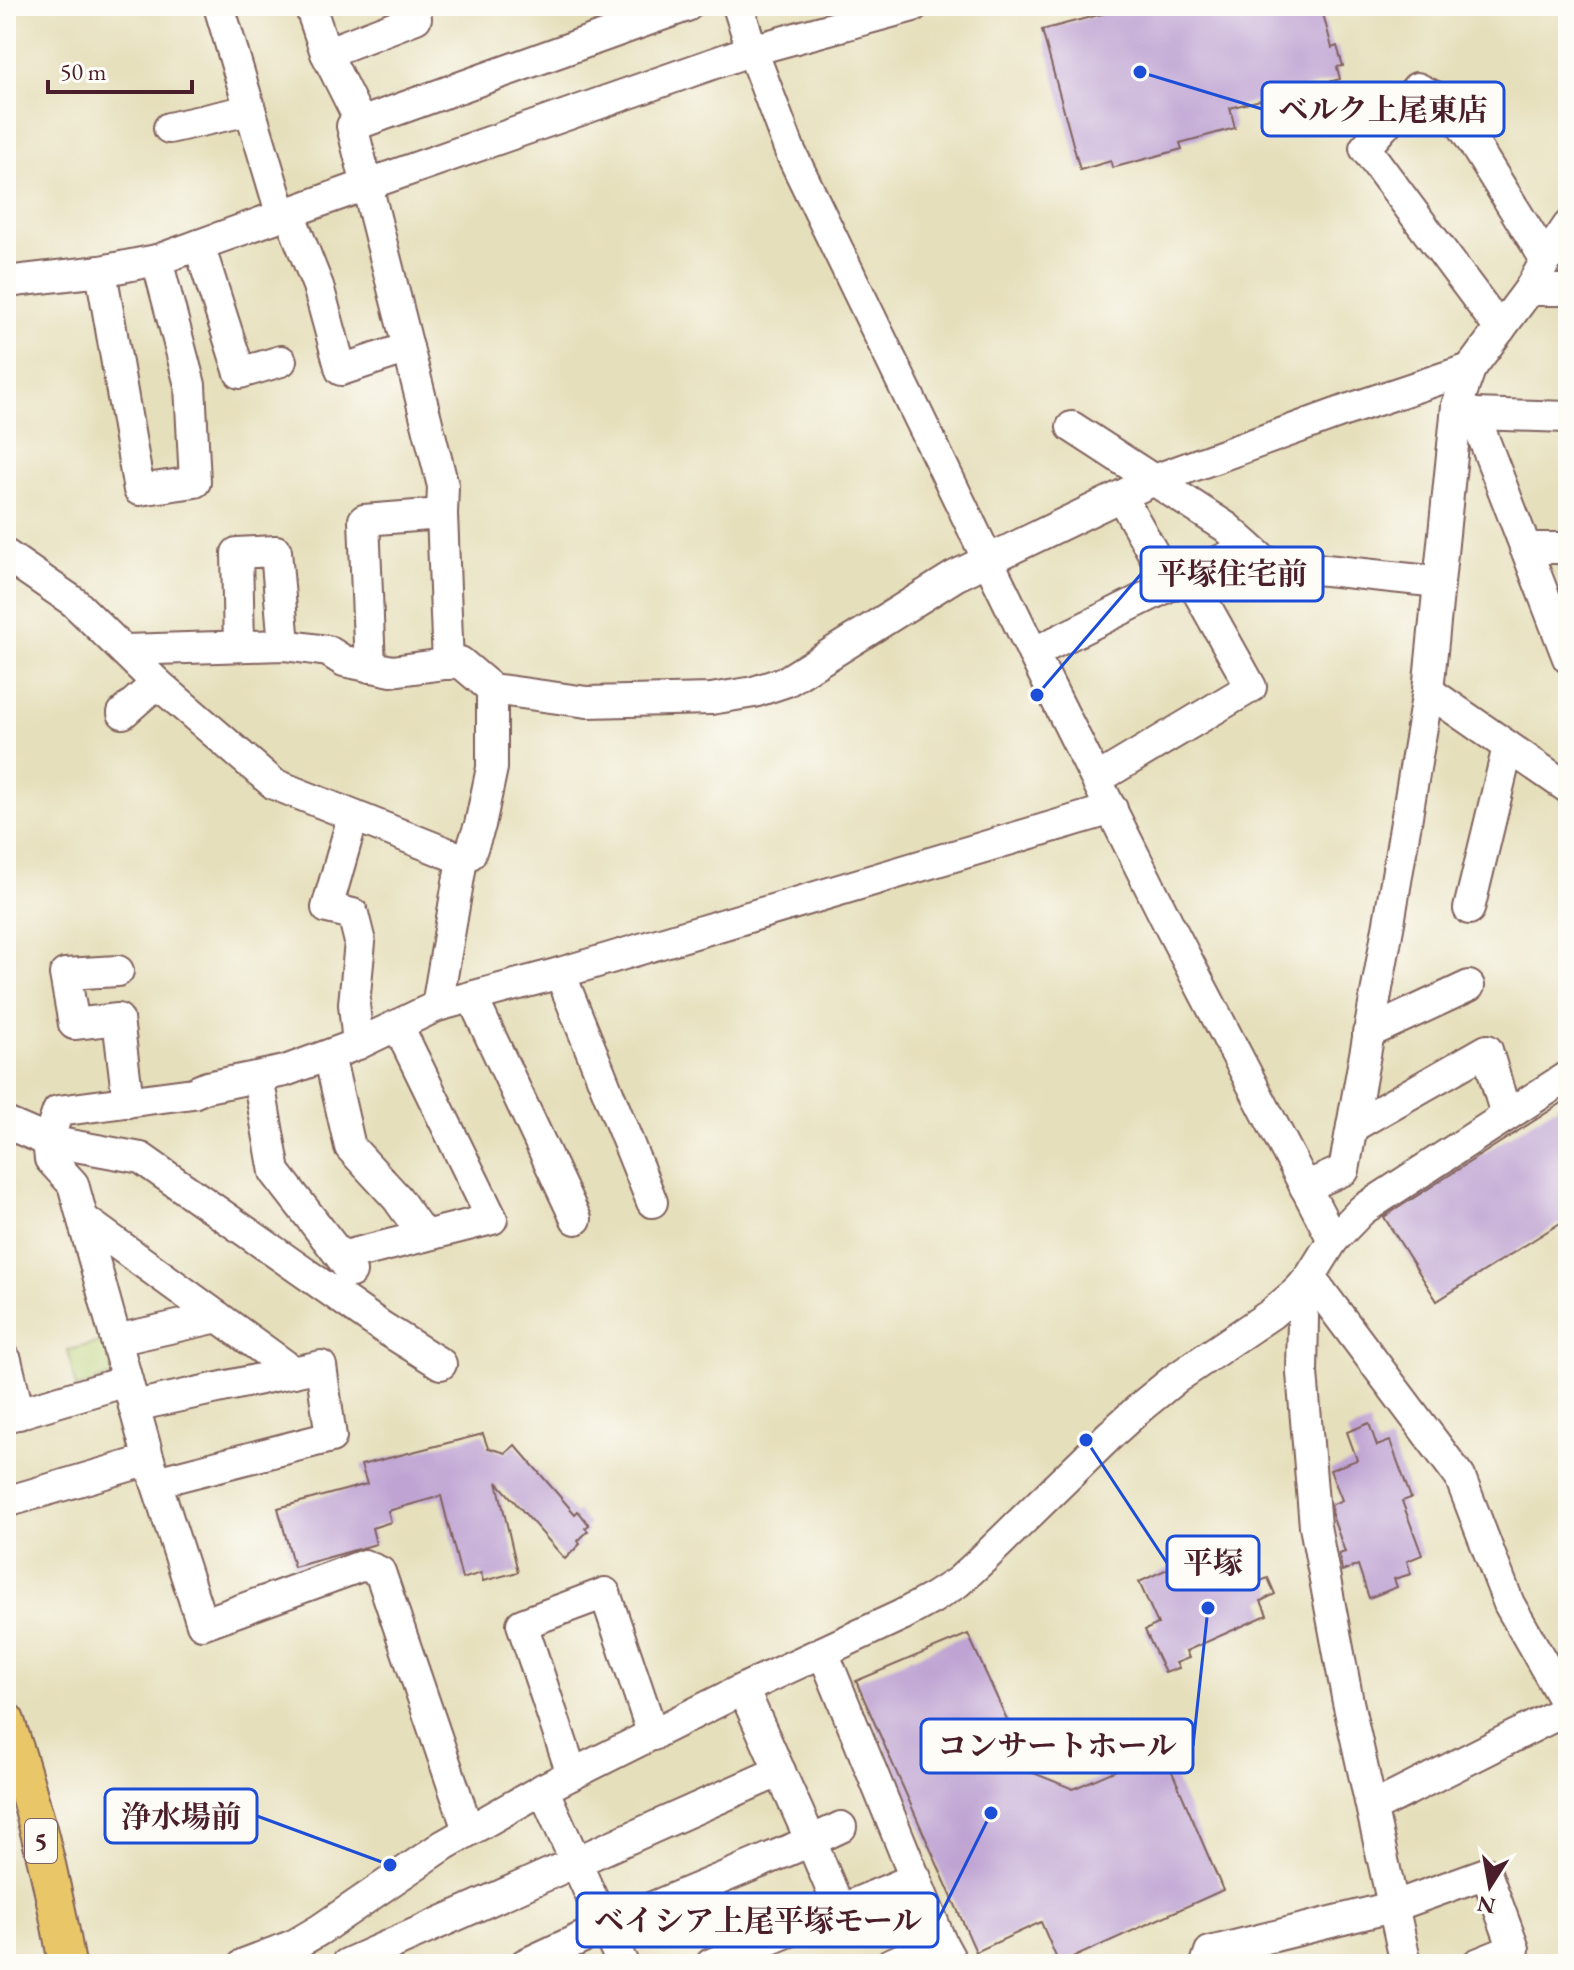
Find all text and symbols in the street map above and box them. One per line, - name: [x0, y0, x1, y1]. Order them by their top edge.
- scale bar: [48, 44, 192, 94]
- text: 50 m: [60, 56, 107, 87]
- callout: ベルク上尾東店: [1262, 82, 1504, 136]
- text: ベルク上尾東店: [1278, 90, 1488, 129]
- callout: 平塚住宅前: [1141, 547, 1323, 601]
- text: 平塚住宅前: [1157, 554, 1307, 593]
- callout: 平塚: [1167, 1536, 1259, 1590]
- text: 平塚: [1183, 1543, 1243, 1582]
- callout: コンサートホール: [921, 1719, 1193, 1773]
- text: コンサートホール: [937, 1726, 1177, 1765]
- callout: 浄水場前: [105, 1789, 257, 1843]
- text: 浄水場前: [121, 1797, 241, 1836]
- road number: 5: [25, 1819, 57, 1863]
- north arrow: [1450, 1846, 1530, 1926]
- text: N: [1475, 1889, 1498, 1921]
- callout: ベイシア上尾平塚モール: [577, 1893, 938, 1947]
- text: ベイシア上尾平塚モール: [594, 1901, 922, 1940]

